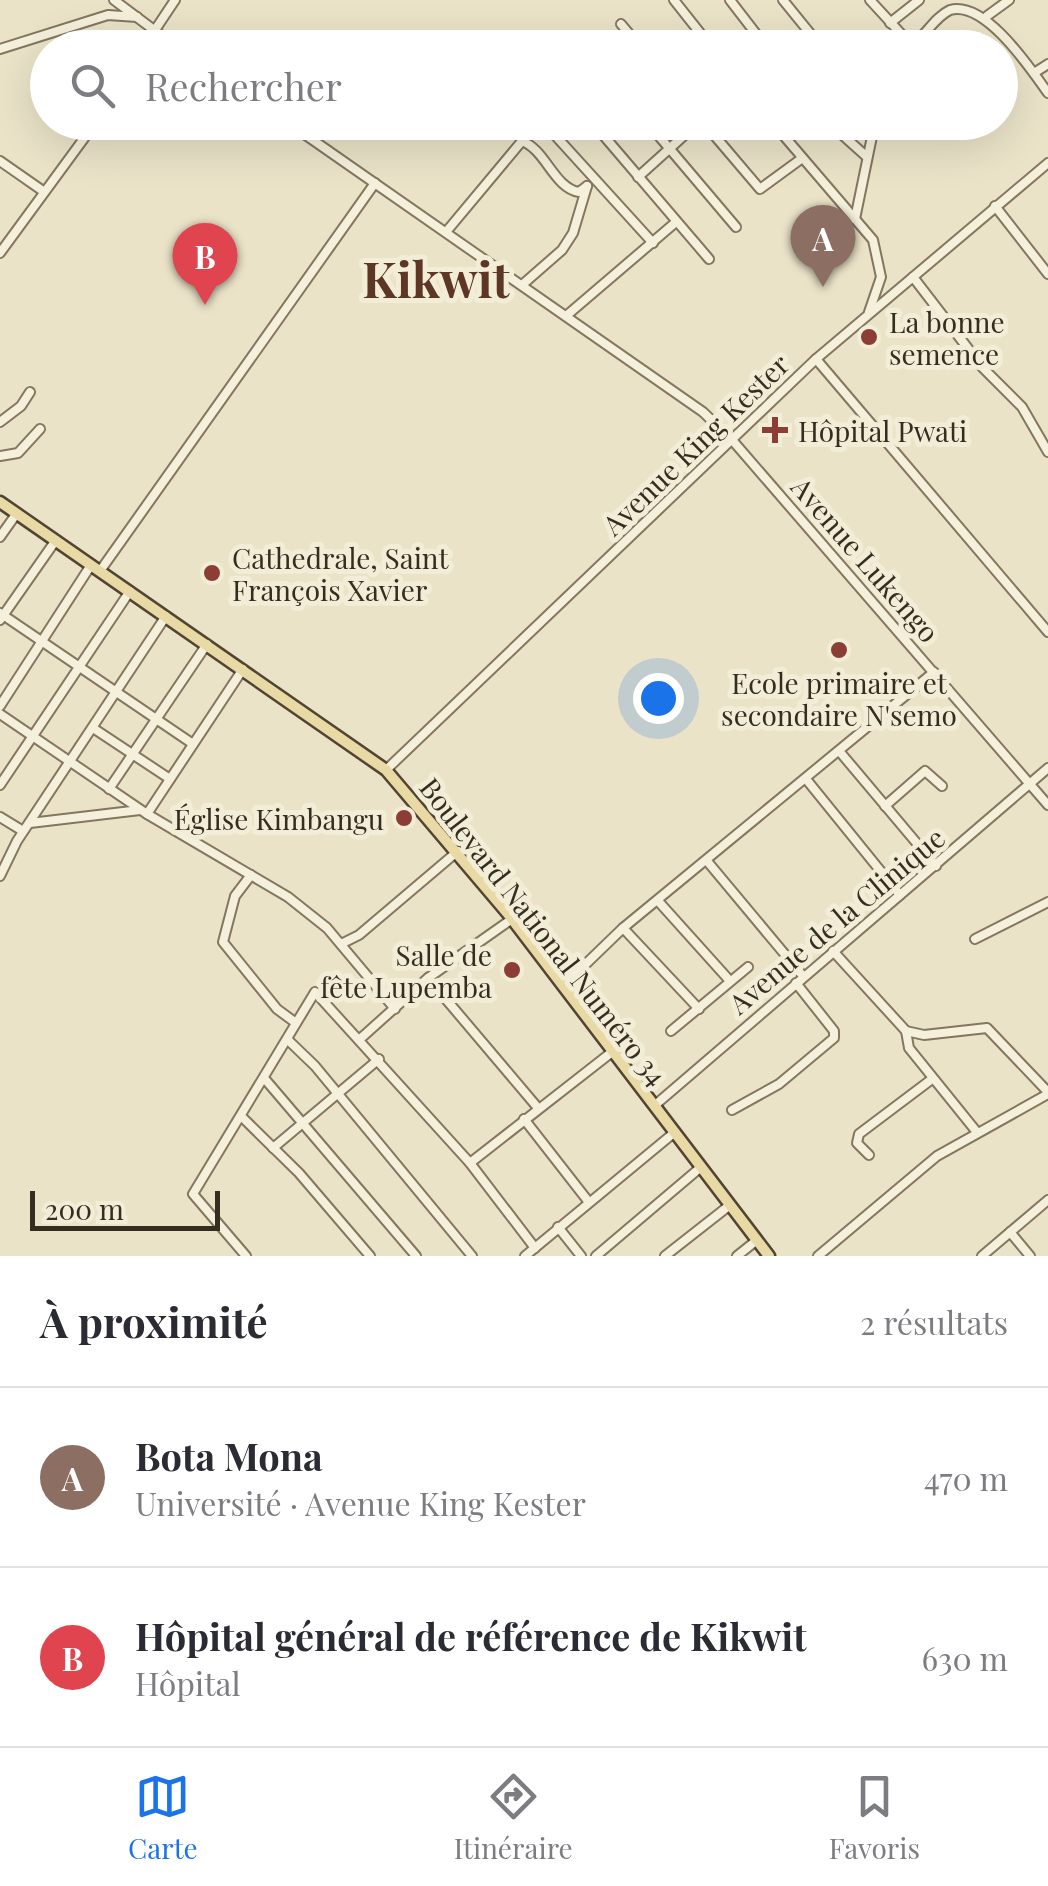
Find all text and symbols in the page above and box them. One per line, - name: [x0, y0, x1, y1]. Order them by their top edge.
- search box: [30, 30, 1018, 140]
- icon: search: [65, 58, 120, 113]
- text: Rechercher: [145, 60, 342, 111]
- pin: A: [790, 204, 856, 287]
- pin: B: [172, 222, 238, 305]
- district label: Kikwit: [362, 246, 511, 310]
- place label: La bonne semence: [889, 303, 1005, 372]
- marker: La bonne semence: [858, 326, 880, 348]
- street label: Avenue King Kester: [593, 345, 797, 543]
- place label: Hôpital Pwati: [798, 412, 967, 449]
- marker: Hôpital Pwati: [762, 417, 788, 443]
- street label: Avenue Lukengo: [783, 468, 948, 649]
- place label: Cathedrale, Saint François Xavier: [232, 539, 450, 608]
- marker: Cathedrale, Saint François Xavier: [201, 562, 223, 584]
- marker: Ecole primaire et secondaire N'semo: [828, 639, 850, 661]
- place label: Ecole primaire et secondaire N'semo: [721, 664, 957, 733]
- your location: [633, 673, 684, 724]
- street label: Boulevard National Numéro 34: [412, 769, 676, 1093]
- place label: Église Kimbangu: [174, 800, 384, 837]
- marker: Église Kimbangu: [393, 807, 415, 829]
- street label: Avenue de la Clinique: [719, 819, 952, 1022]
- place label: Salle de fête Lupemba: [320, 936, 492, 1005]
- marker: Salle de fête Lupemba: [501, 959, 523, 981]
- scale bar: [30, 1186, 220, 1230]
- text: 200 m: [45, 1190, 124, 1227]
- text: À proximité: [40, 1293, 268, 1349]
- text: 2 résultats: [860, 1300, 1008, 1343]
- text: Bota Mona: [135, 1430, 323, 1481]
- text: A: [62, 1456, 83, 1499]
- text: 470 m: [924, 1456, 1008, 1499]
- text: Université · Avenue King Kester: [135, 1481, 586, 1524]
- text: Hôpital général de référence de Kikwit: [135, 1610, 807, 1661]
- text: B: [62, 1636, 83, 1679]
- text: 630 m: [921, 1636, 1008, 1679]
- text: Hôpital: [135, 1661, 241, 1704]
- tab: Carte: [128, 1769, 198, 1866]
- tab: Itinéraire: [454, 1769, 573, 1866]
- tab: Favoris: [829, 1769, 920, 1866]

